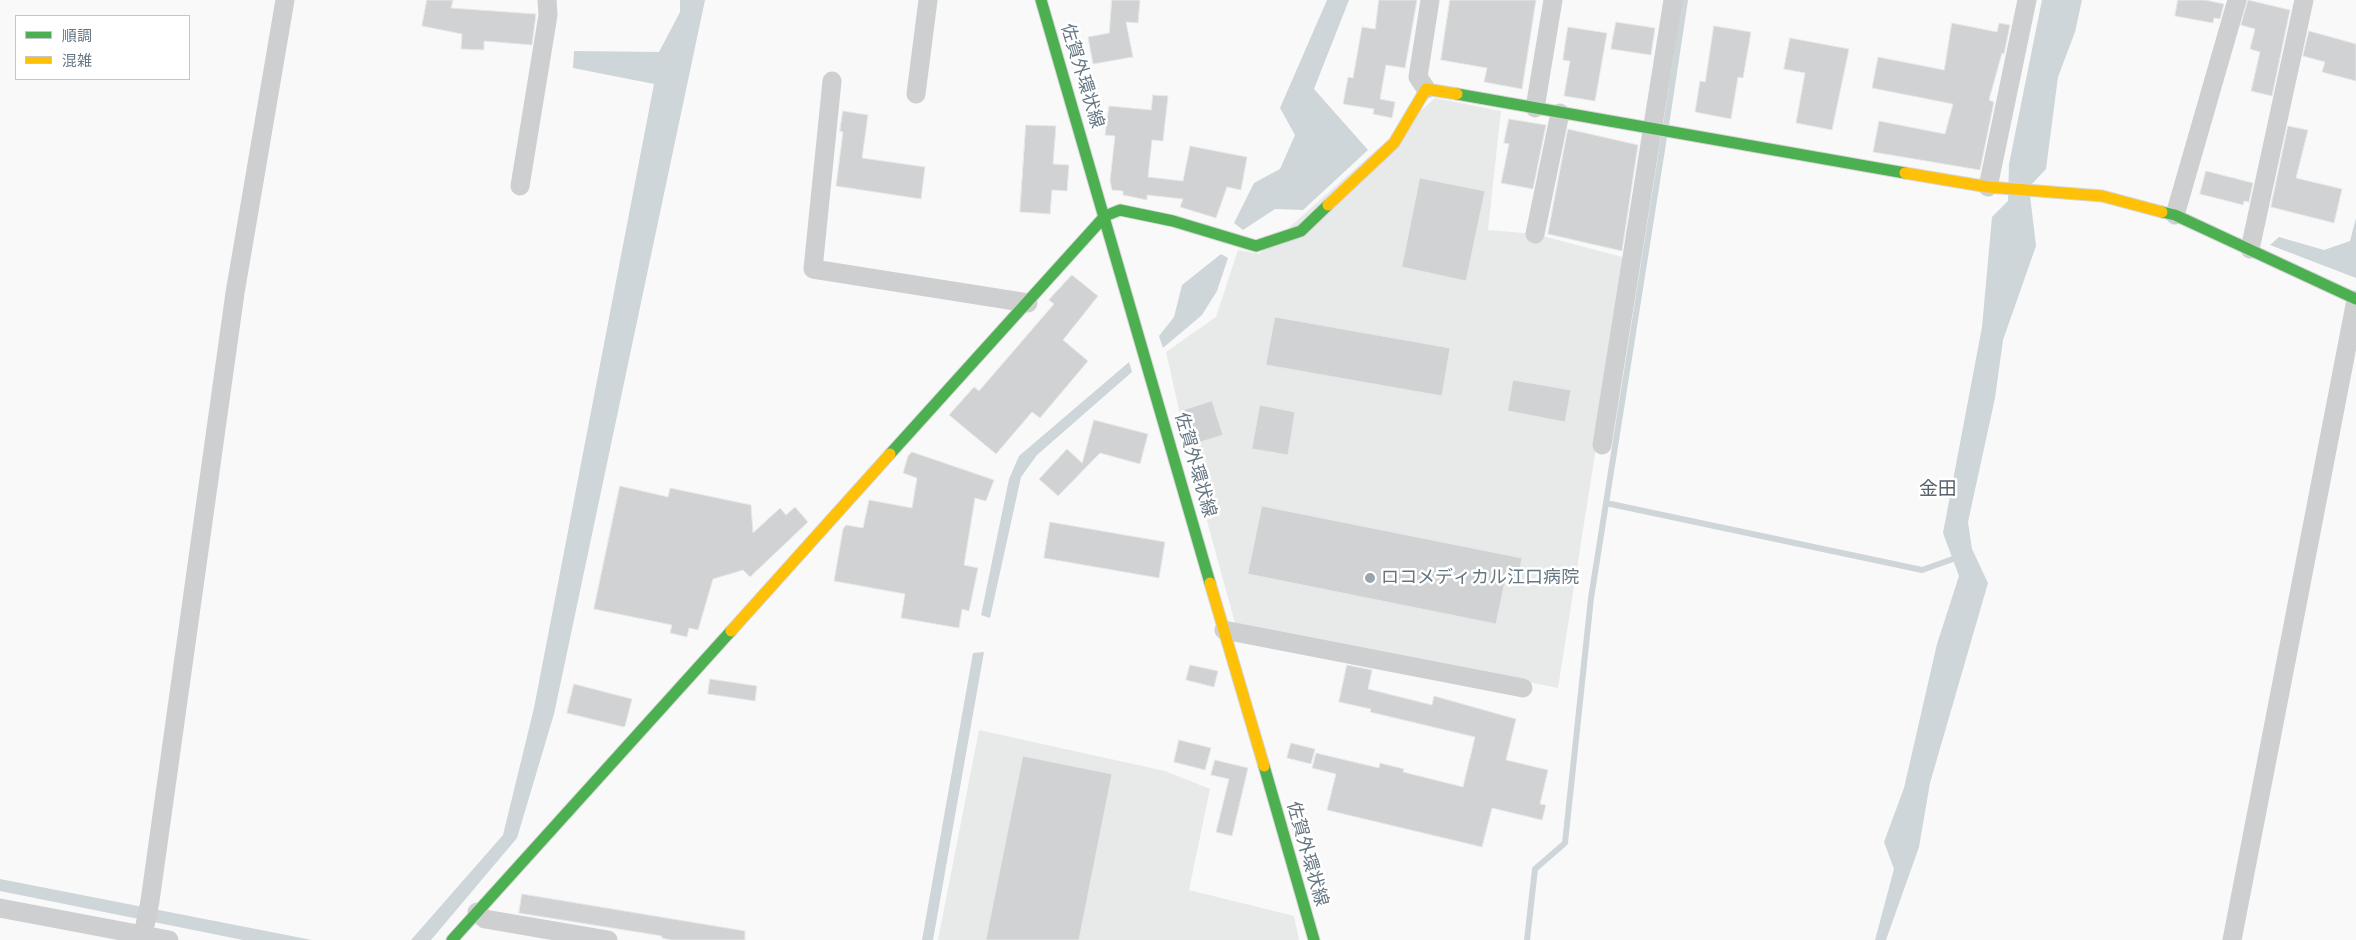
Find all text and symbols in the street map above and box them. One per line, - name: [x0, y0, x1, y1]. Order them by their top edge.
- legend: [15, 15, 190, 80]
- street label: 佐賀外環状線: [1056, 21, 1108, 131]
- text: 順調: [62, 27, 92, 45]
- text: 混雑: [62, 52, 92, 70]
- street label: 佐賀外環状線: [1170, 410, 1220, 520]
- district label: 金田: [1919, 479, 1957, 501]
- place label: ロコメディカル江口病院: [1381, 567, 1579, 589]
- marker: ロコメディカル江口病院: [1363, 571, 1377, 585]
- street label: 佐賀外環状線: [1282, 799, 1332, 909]

